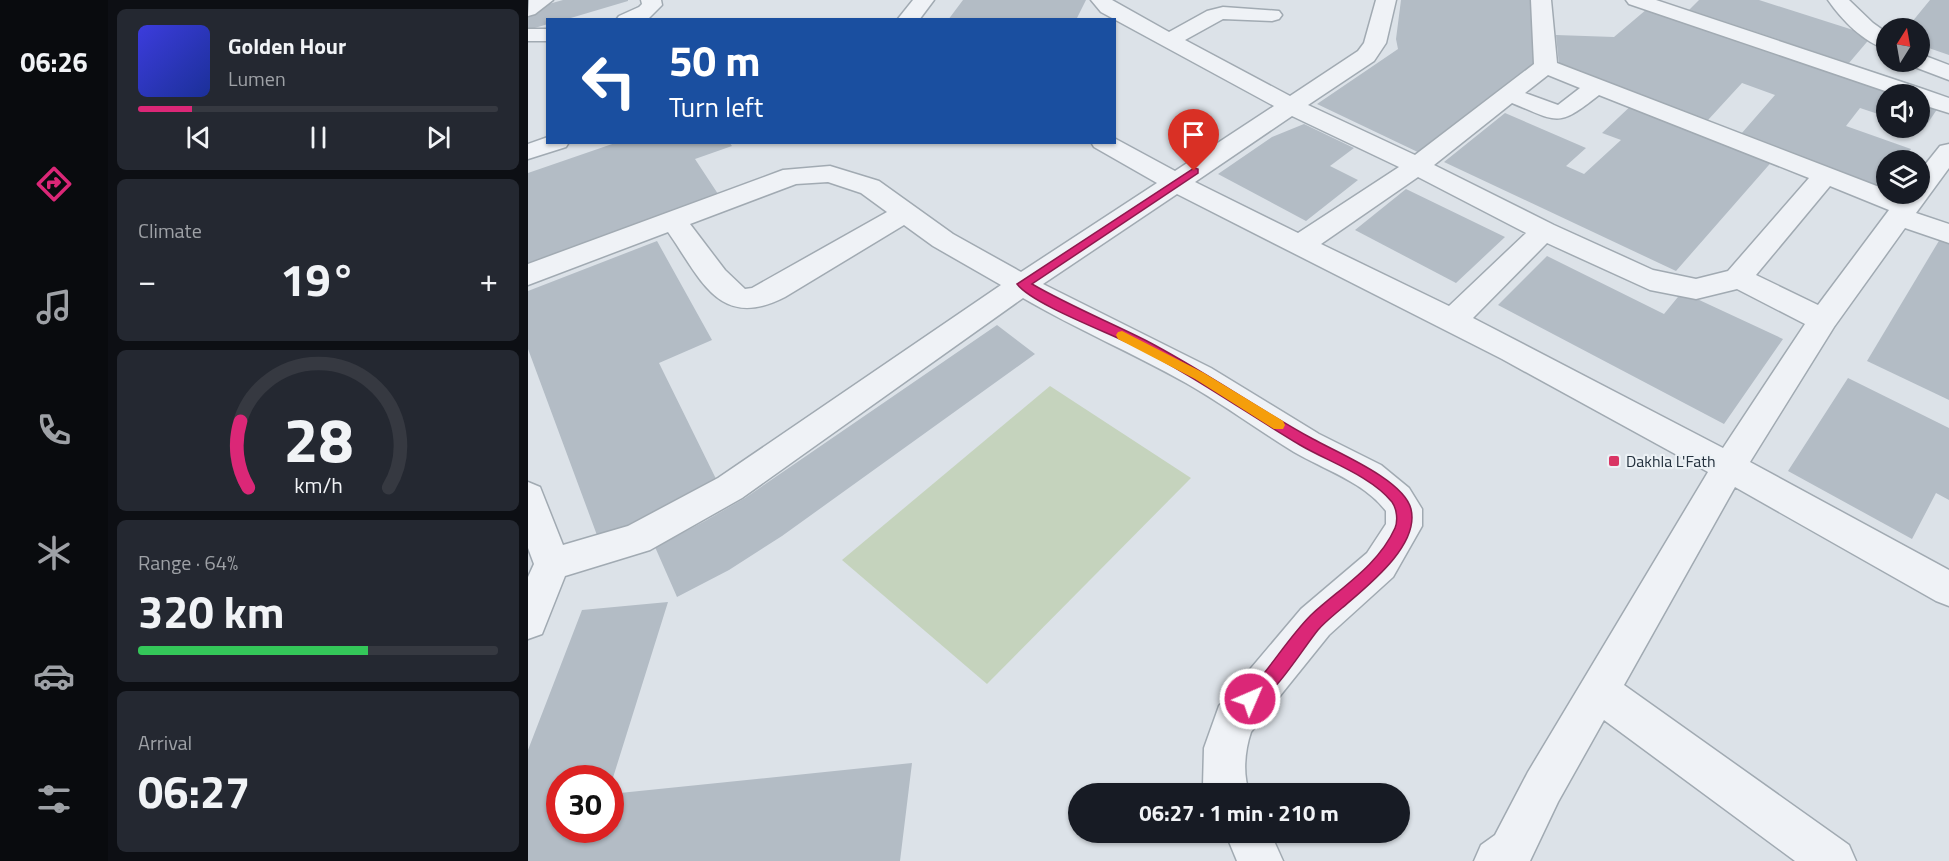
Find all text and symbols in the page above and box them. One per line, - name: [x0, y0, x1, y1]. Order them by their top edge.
- north arrow: [1876, 18, 1930, 72]
- map controls: [1876, 18, 1930, 204]
- text: 50 m: [669, 28, 761, 92]
- text: Golden Hour: [228, 29, 346, 63]
- text: 06:26: [20, 41, 88, 82]
- icon: left: [570, 42, 648, 120]
- text: Lumen: [228, 63, 286, 94]
- button: sound: [1876, 84, 1930, 138]
- text: Turn left: [669, 86, 763, 127]
- pin: [1168, 109, 1219, 171]
- icon: arrive: [1177, 118, 1210, 151]
- icon: previous: [182, 121, 215, 154]
- icon: pause: [302, 121, 335, 154]
- icon: next: [422, 121, 455, 154]
- button: layers: [1876, 150, 1930, 204]
- icon: directions: [33, 163, 75, 205]
- text: Climate: [138, 215, 202, 246]
- text: 19°: [280, 245, 356, 313]
- text: −: [138, 255, 156, 305]
- text: +: [480, 255, 498, 305]
- icon: music: [33, 286, 75, 328]
- text: 28: [283, 391, 353, 486]
- icon: phone: [33, 409, 75, 451]
- place label: Dakhla L'Fath: [1626, 449, 1716, 473]
- marker: Dakhla L'Fath: [1607, 454, 1621, 468]
- text: km/h: [294, 469, 342, 501]
- icon: climate: [33, 532, 75, 574]
- text: Range · 64%: [138, 547, 238, 578]
- text: 320 km: [138, 577, 284, 645]
- icon: car: [33, 655, 75, 697]
- position arrow: [1218, 667, 1282, 731]
- text: Arrival: [138, 727, 192, 758]
- text: 06:27: [138, 757, 250, 825]
- speed limit sign: 30: [546, 765, 624, 843]
- icon: filters: [33, 778, 75, 820]
- text: 06:27 · 1 min · 210 m: [1139, 796, 1339, 830]

